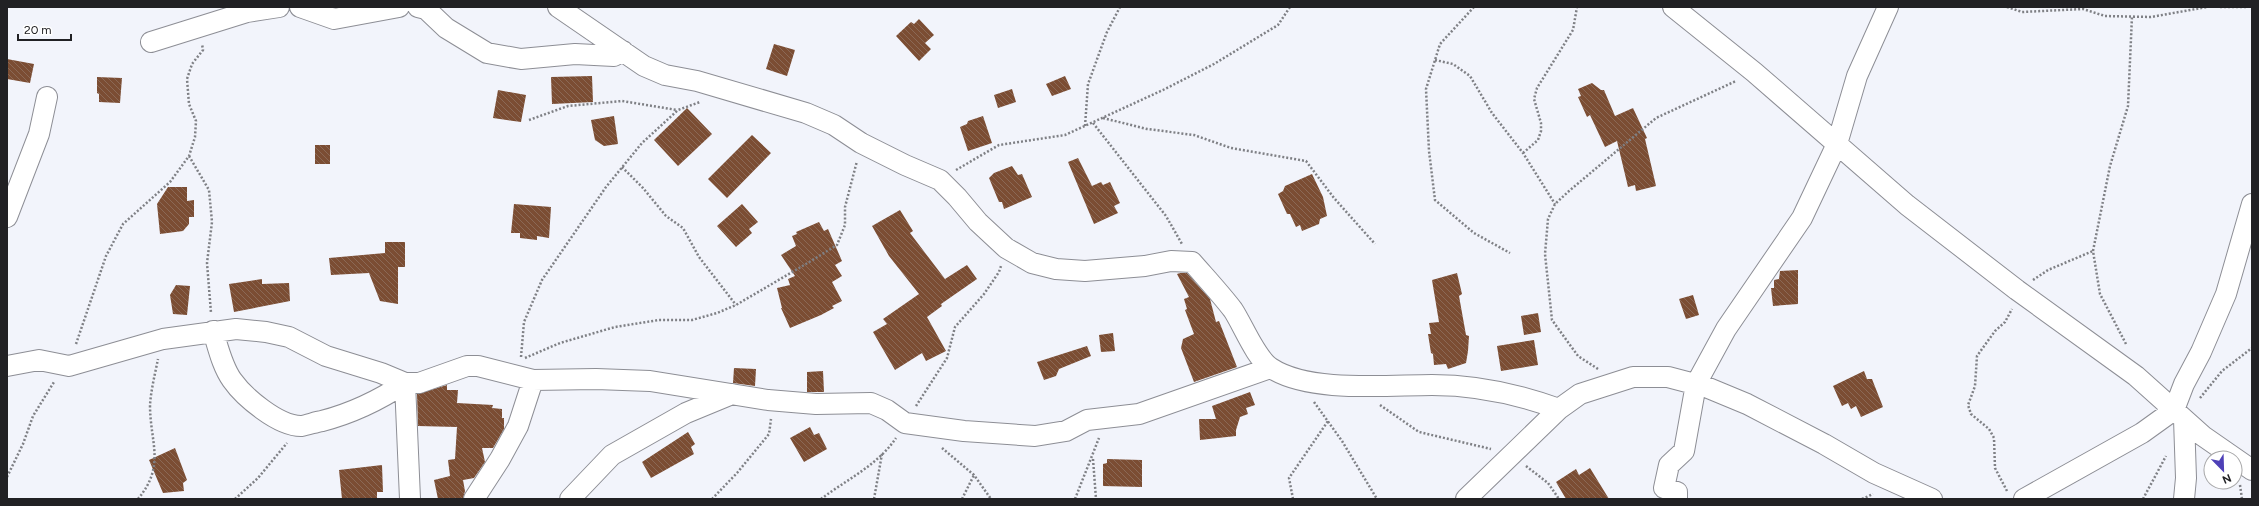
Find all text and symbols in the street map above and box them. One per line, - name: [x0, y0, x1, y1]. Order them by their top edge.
- scale bar: [18, 16, 71, 42]
- text: 20 m: [24, 23, 52, 37]
- north arrow: [2203, 450, 2243, 490]
- text: N: [2220, 471, 2233, 486]

